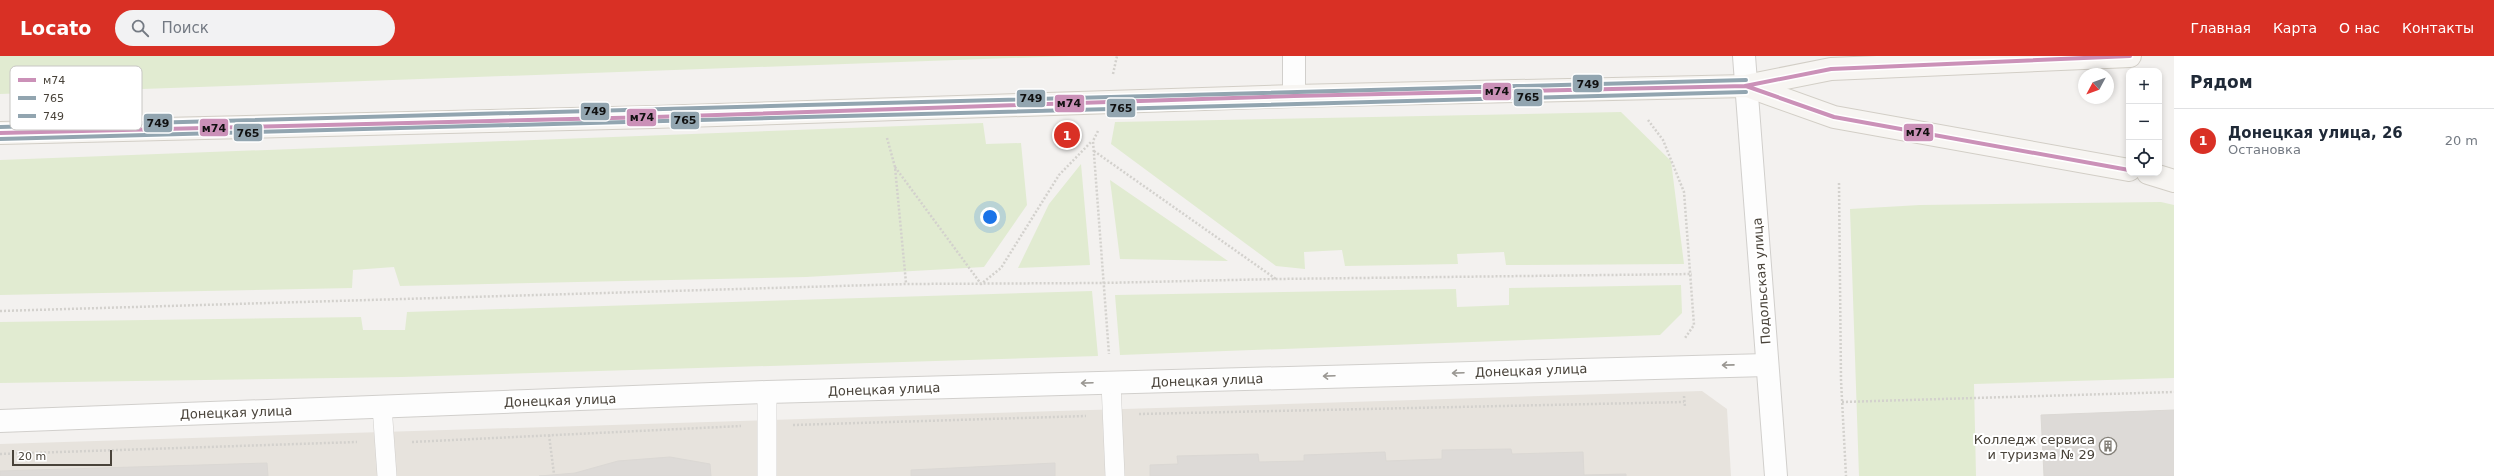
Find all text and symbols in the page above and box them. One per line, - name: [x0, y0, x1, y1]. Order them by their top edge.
- search box: [115, 10, 395, 46]
- text: Locato: [20, 17, 91, 39]
- icon: search: [129, 17, 151, 39]
- text: Поиск: [161, 19, 209, 37]
- text: Главная: [2190, 20, 2251, 36]
- text: Карта: [2273, 20, 2317, 36]
- text: О нас: [2339, 20, 2380, 36]
- text: Контакты: [2402, 20, 2474, 36]
- legend: [10, 66, 142, 130]
- north arrow: [2078, 68, 2114, 104]
- map controls: [2126, 68, 2162, 176]
- button: +: [2126, 68, 2162, 104]
- text: Рядом: [2190, 72, 2253, 92]
- text: м74: [43, 74, 65, 87]
- line badge: 749: [1572, 74, 1603, 93]
- text: 749: [1577, 78, 1599, 91]
- line badge: м74: [1482, 82, 1512, 101]
- text: м74: [1485, 85, 1509, 98]
- line badge: 765: [1513, 88, 1543, 107]
- line badge: 749: [1016, 89, 1046, 108]
- text: 765: [1517, 91, 1539, 104]
- text: 765: [43, 92, 64, 105]
- text: 749: [1020, 92, 1042, 105]
- line badge: м74: [1054, 94, 1085, 113]
- text: м74: [1057, 97, 1081, 110]
- line badge: 765: [1106, 98, 1136, 118]
- line badge: 749: [580, 102, 610, 121]
- text: 765: [1110, 102, 1132, 115]
- button: −: [2126, 104, 2162, 140]
- text: 749: [584, 105, 606, 118]
- line badge: м74: [626, 108, 657, 127]
- text: 749: [43, 110, 64, 123]
- text: м74: [630, 111, 654, 124]
- line badge: 765: [670, 111, 700, 130]
- line badge: 749: [143, 113, 173, 133]
- text: 765: [674, 114, 696, 127]
- text: 749: [147, 117, 169, 130]
- line badge: м74: [199, 118, 229, 137]
- pin: 1: [1054, 120, 1080, 150]
- text: м74: [202, 122, 226, 135]
- line badge: 765: [233, 123, 263, 142]
- line badge: м74: [1903, 123, 1934, 142]
- text: Донецкая улица, 26: [2228, 124, 2403, 142]
- text: м74: [1906, 126, 1930, 139]
- text: 765: [237, 127, 259, 140]
- text: 1: [2198, 133, 2208, 148]
- text: 20 m: [2445, 133, 2478, 148]
- button: locate: [2126, 140, 2162, 176]
- text: Остановка: [2228, 142, 2301, 157]
- your location: [980, 207, 1000, 227]
- street label: Подольская улица: [1750, 217, 1773, 345]
- street label: Донецкая улица: [1475, 361, 1587, 380]
- one-way arrow: [1722, 361, 1735, 369]
- one-way arrow: [1452, 369, 1465, 376]
- street label: Донецкая улица: [1151, 371, 1263, 390]
- one-way arrow: [1323, 373, 1336, 380]
- street label: Донецкая улица: [828, 380, 940, 399]
- one-way arrow: [1081, 380, 1094, 387]
- street label: Донецкая улица: [504, 391, 616, 410]
- street label: Донецкая улица: [180, 403, 292, 422]
- place label: Колледж сервиса и туризма № 29: [1974, 432, 2095, 462]
- building icon: Колледж сервиса и туризма № 29: [2098, 436, 2118, 456]
- scale bar: [12, 448, 112, 467]
- text: 20 m: [18, 450, 46, 463]

